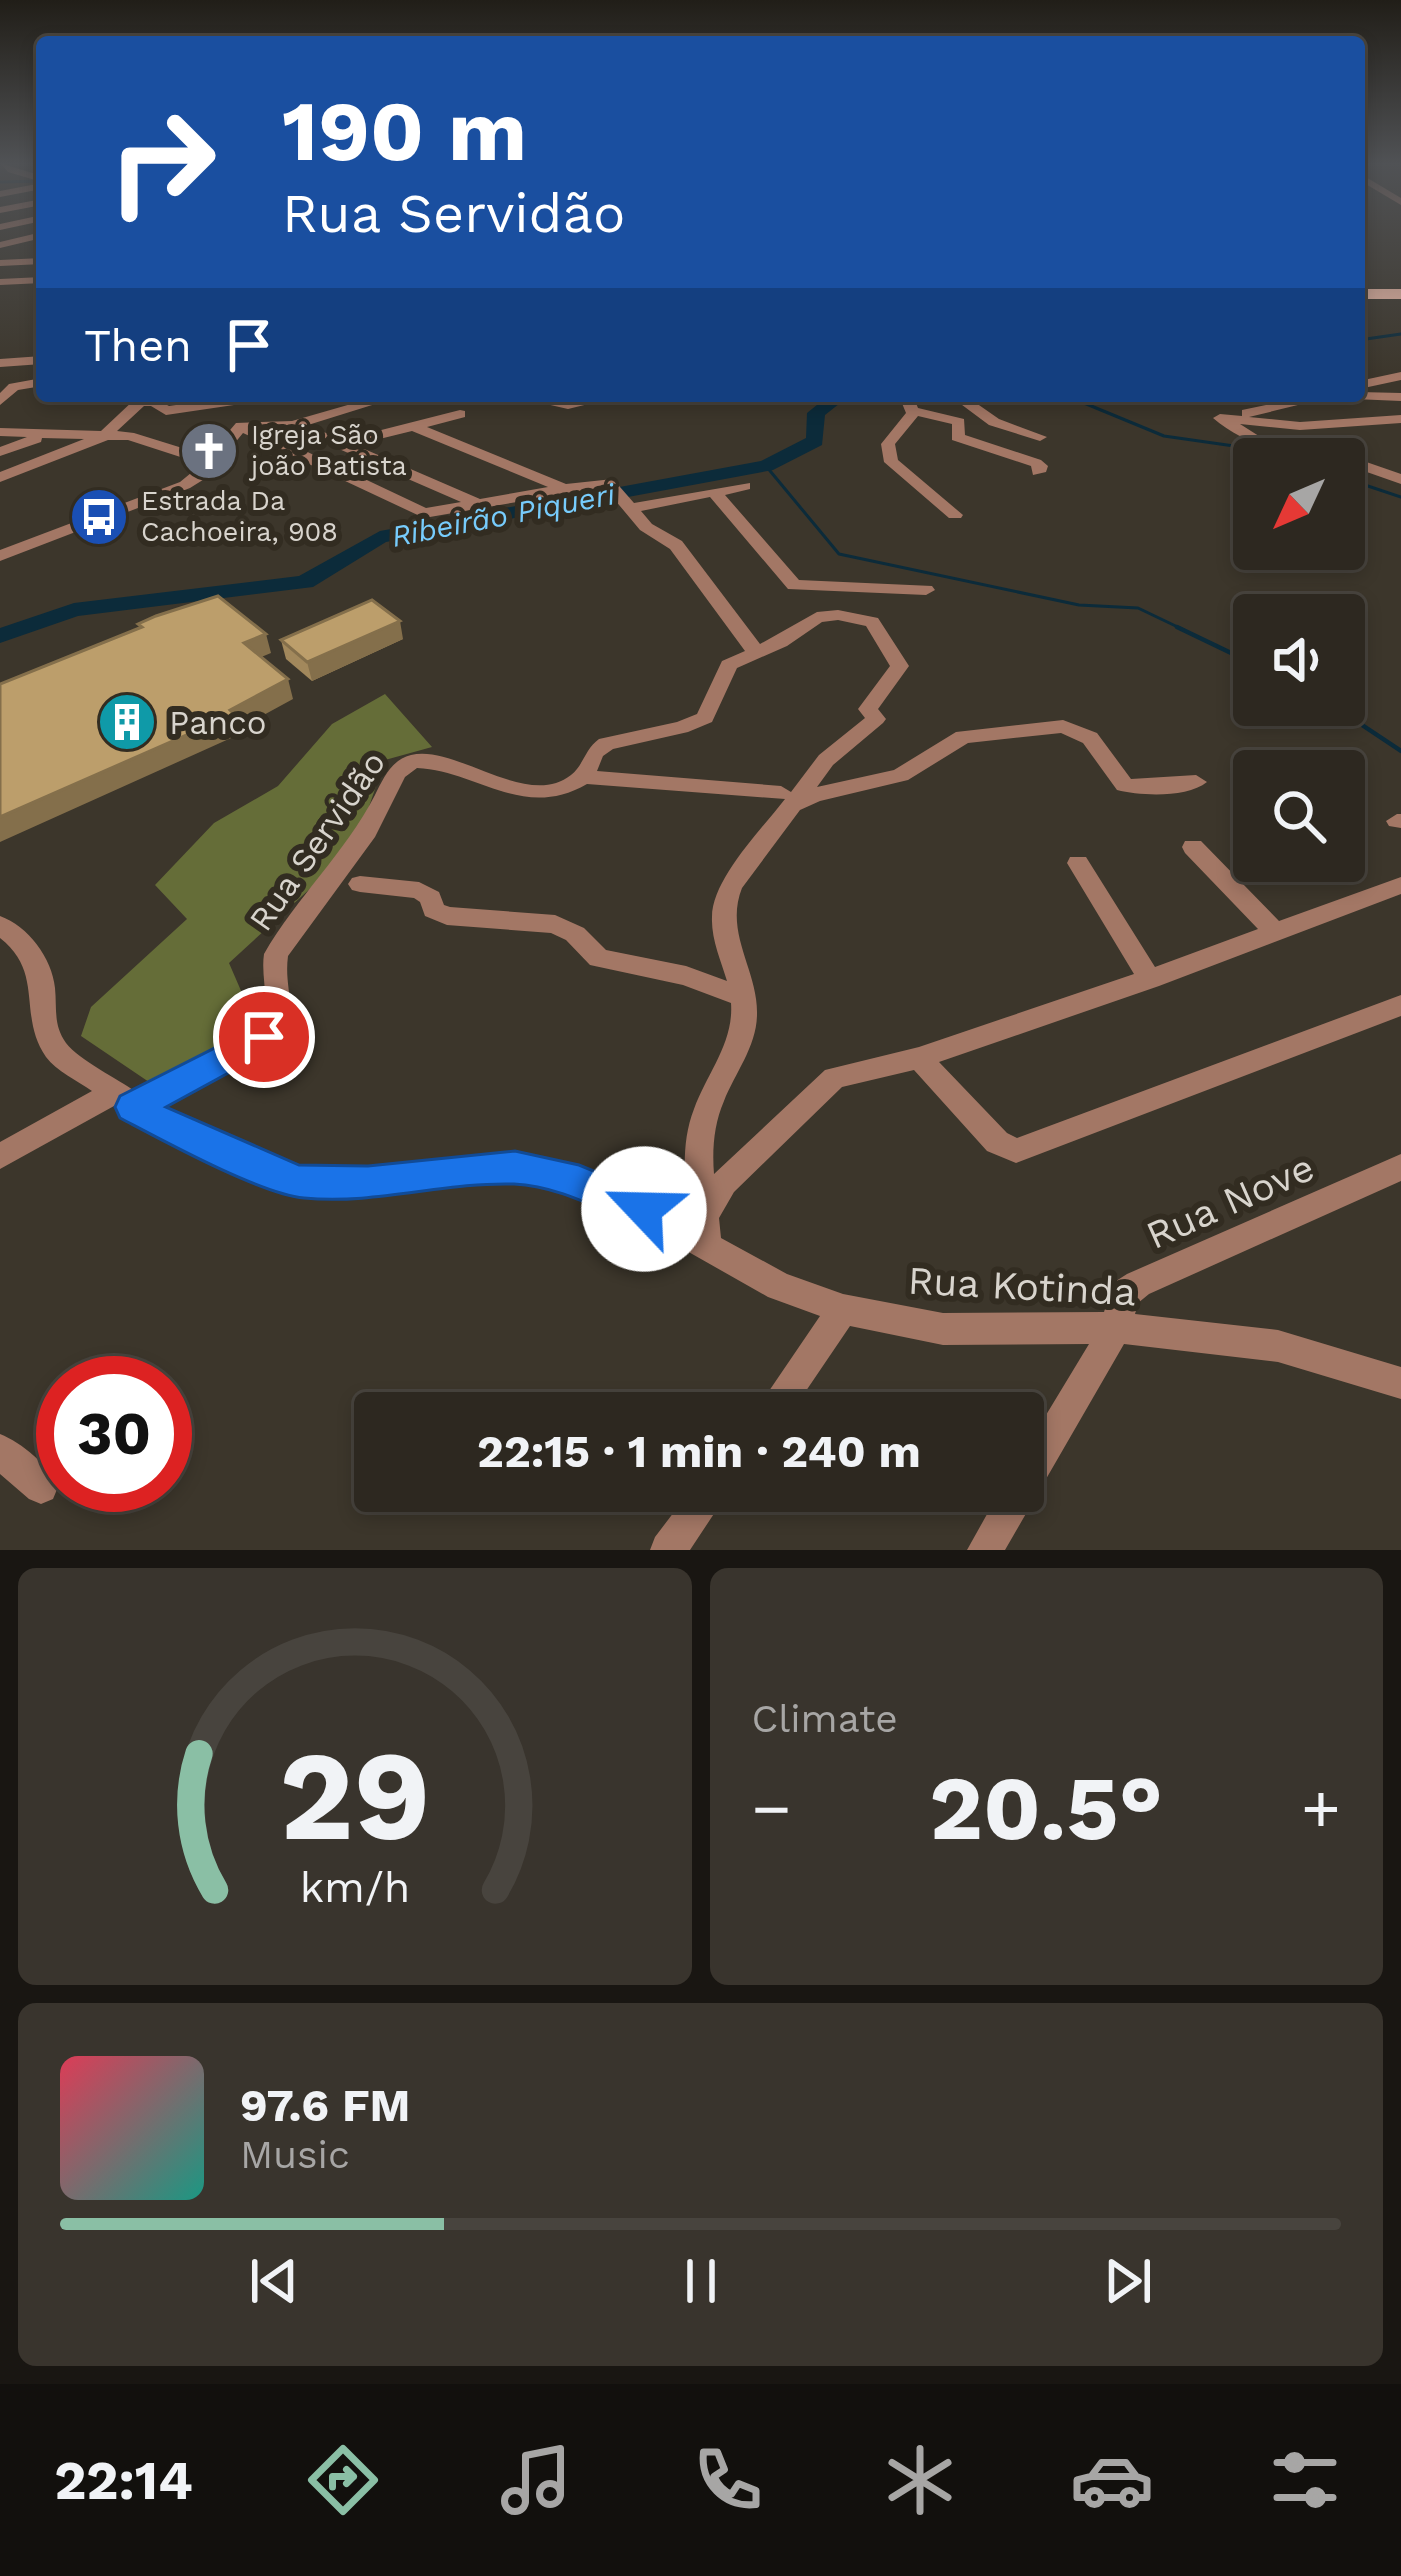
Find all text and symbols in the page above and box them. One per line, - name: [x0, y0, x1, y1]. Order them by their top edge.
- text: 190 m: [282, 82, 527, 180]
- icon: right: [84, 84, 240, 240]
- text: Rua Servidão: [282, 182, 625, 245]
- icon: arrive: [216, 312, 282, 378]
- text: Then: [84, 319, 192, 372]
- place label: Igreja São joão Batista: [248, 419, 407, 482]
- church icon: Igreja São joão Batista: [178, 420, 240, 482]
- north arrow: [1233, 438, 1365, 570]
- map controls: [1233, 438, 1365, 882]
- water label: Ribeirão Piqueri: [388, 476, 619, 554]
- place label: Estrada Da Cachoeira, 908: [141, 485, 338, 548]
- bus stop icon: Estrada Da Cachoeira, 908: [68, 486, 130, 548]
- button: sound: [1233, 594, 1365, 726]
- building icon: Panco: [96, 691, 158, 753]
- place label: Panco: [169, 703, 267, 742]
- street label: Rua Servidão: [241, 744, 393, 938]
- button: search: [1233, 750, 1365, 882]
- pin: [213, 986, 315, 1088]
- icon: arrive: [231, 1004, 297, 1070]
- street label: Rua Nove: [1139, 1144, 1321, 1258]
- position arrow: [581, 1146, 707, 1272]
- street label: Rua Kotinda: [907, 1258, 1137, 1314]
- speed limit sign: 30: [36, 1356, 192, 1512]
- text: 22:15 · 1 min · 240 m: [477, 1425, 921, 1478]
- text: Climate: [752, 1696, 898, 1741]
- text: 29: [279, 1723, 430, 1869]
- text: 20.5°: [929, 1755, 1163, 1861]
- text: −: [752, 1770, 791, 1847]
- text: +: [1301, 1770, 1341, 1847]
- text: km/h: [299, 1861, 410, 1911]
- text: 97.6 FM: [240, 2079, 410, 2132]
- text: Music: [240, 2132, 350, 2177]
- icon: previous: [241, 2248, 307, 2314]
- icon: pause: [668, 2248, 734, 2314]
- icon: next: [1095, 2248, 1161, 2314]
- icon: directions: [301, 2438, 385, 2522]
- icon: music: [494, 2438, 578, 2522]
- icon: phone: [686, 2438, 770, 2522]
- icon: climate: [878, 2438, 962, 2522]
- icon: car: [1070, 2438, 1154, 2522]
- icon: filters: [1263, 2438, 1347, 2522]
- text: 22:14: [54, 2449, 193, 2512]

